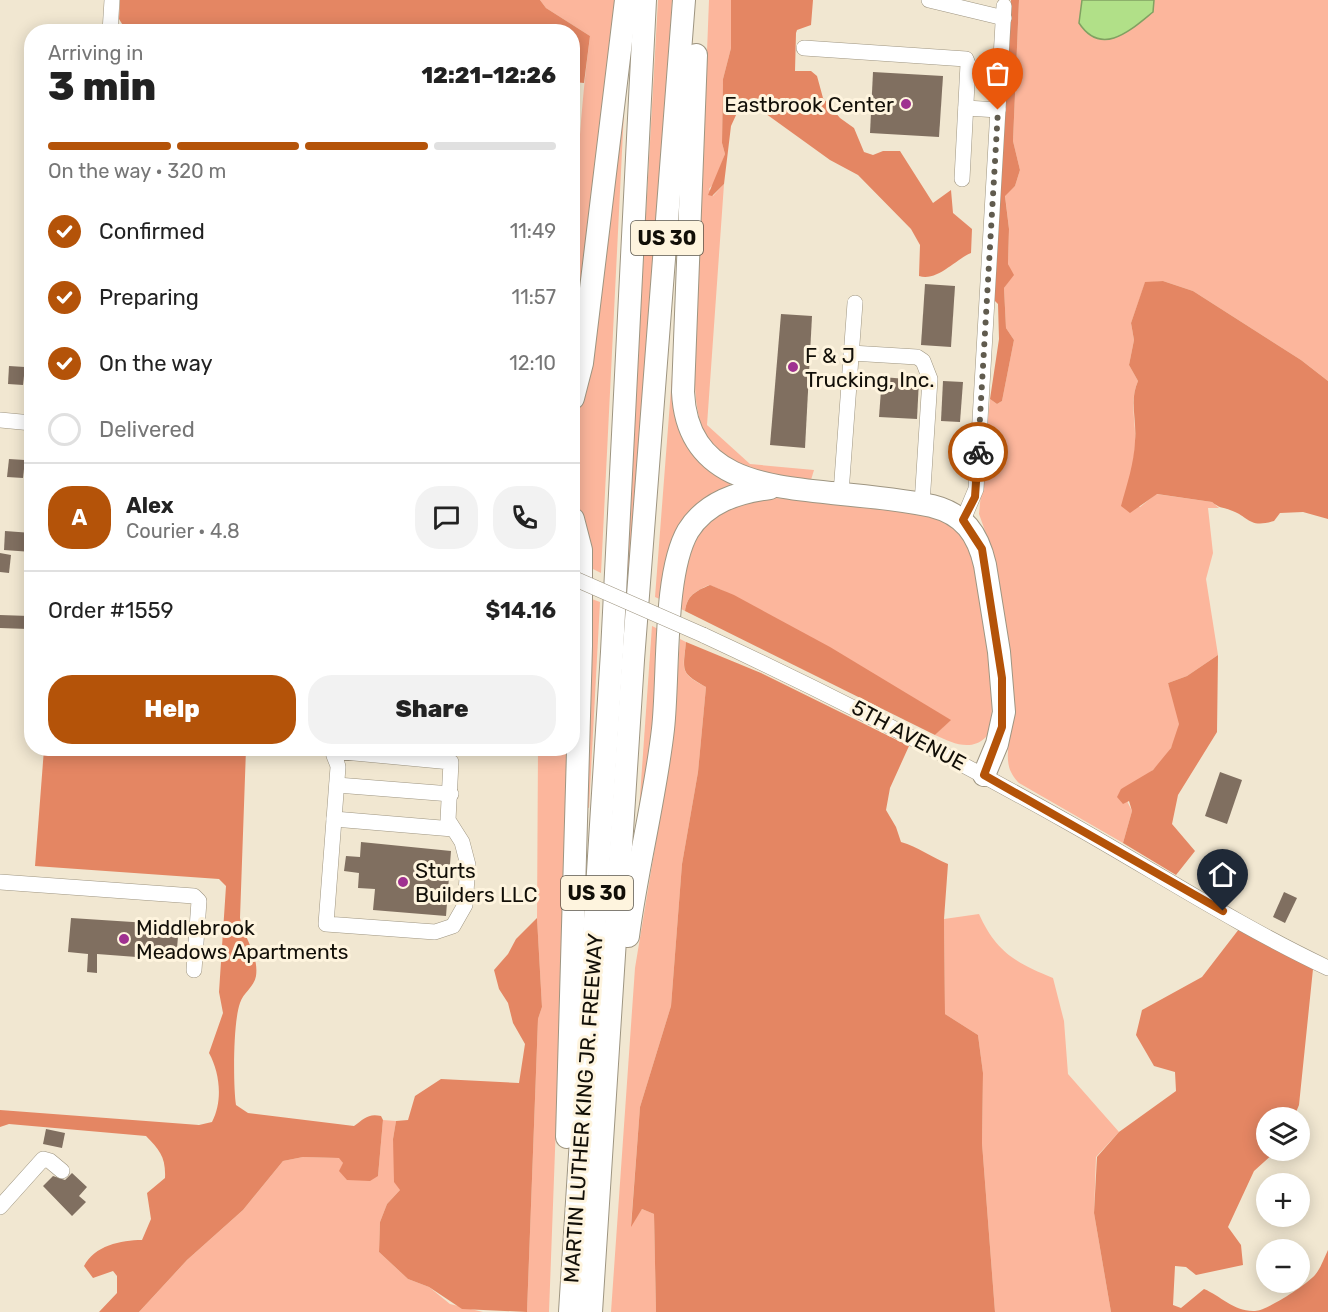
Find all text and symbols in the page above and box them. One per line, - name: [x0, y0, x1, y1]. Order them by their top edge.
- text: Arriving in: [48, 41, 143, 65]
- pin: [972, 48, 1023, 110]
- icon: bag: [981, 57, 1014, 90]
- text: 12:21–12:26: [421, 62, 556, 89]
- text: 3 min: [48, 64, 156, 110]
- place label: Eastbrook Center: [724, 92, 894, 117]
- marker: Eastbrook Center: [899, 97, 913, 111]
- text: On the way · 320 m: [48, 159, 226, 183]
- icon: check: [48, 215, 81, 248]
- text: Confirmed: [99, 218, 205, 245]
- text: 11:49: [510, 219, 556, 243]
- road number: US 30: [631, 221, 703, 255]
- icon: check: [48, 281, 81, 314]
- text: Preparing: [99, 284, 199, 311]
- text: 11:57: [512, 285, 556, 309]
- place label: F & J Trucking, Inc.: [805, 343, 935, 392]
- icon: check: [48, 347, 81, 380]
- text: On the way: [99, 350, 213, 377]
- text: 12:10: [509, 351, 556, 375]
- marker: F & J Trucking, Inc.: [786, 360, 800, 374]
- text: Delivered: [99, 416, 195, 443]
- courier: [948, 422, 1008, 482]
- icon: bike: [962, 436, 995, 469]
- button: chat: [415, 486, 478, 549]
- button: phone: [493, 486, 556, 549]
- text: Alex: [126, 492, 174, 519]
- text: A: [72, 504, 87, 531]
- text: Courier · 4.8: [126, 519, 240, 543]
- text: Order #1559: [48, 597, 174, 624]
- text: $14.16: [485, 597, 556, 624]
- button: Help: [48, 675, 296, 744]
- button: Share: [308, 675, 556, 744]
- street label: 5TH AVENUE: [848, 694, 970, 776]
- pin: [1197, 849, 1248, 911]
- place label: Sturts Builders LLC: [415, 858, 537, 907]
- icon: home: [1206, 858, 1239, 891]
- marker: Sturts Builders LLC: [396, 875, 410, 889]
- road number: US 30: [561, 876, 633, 910]
- place label: Middlebrook Meadows Apartments: [136, 915, 348, 964]
- marker: Middlebrook Meadows Apartments: [117, 932, 131, 946]
- street label: MARTIN LUTHER KING JR. FREEWAY: [558, 932, 608, 1284]
- map controls: [1256, 1107, 1310, 1293]
- button: layers: [1256, 1107, 1310, 1161]
- button: +: [1256, 1173, 1310, 1227]
- button: −: [1256, 1239, 1310, 1293]

